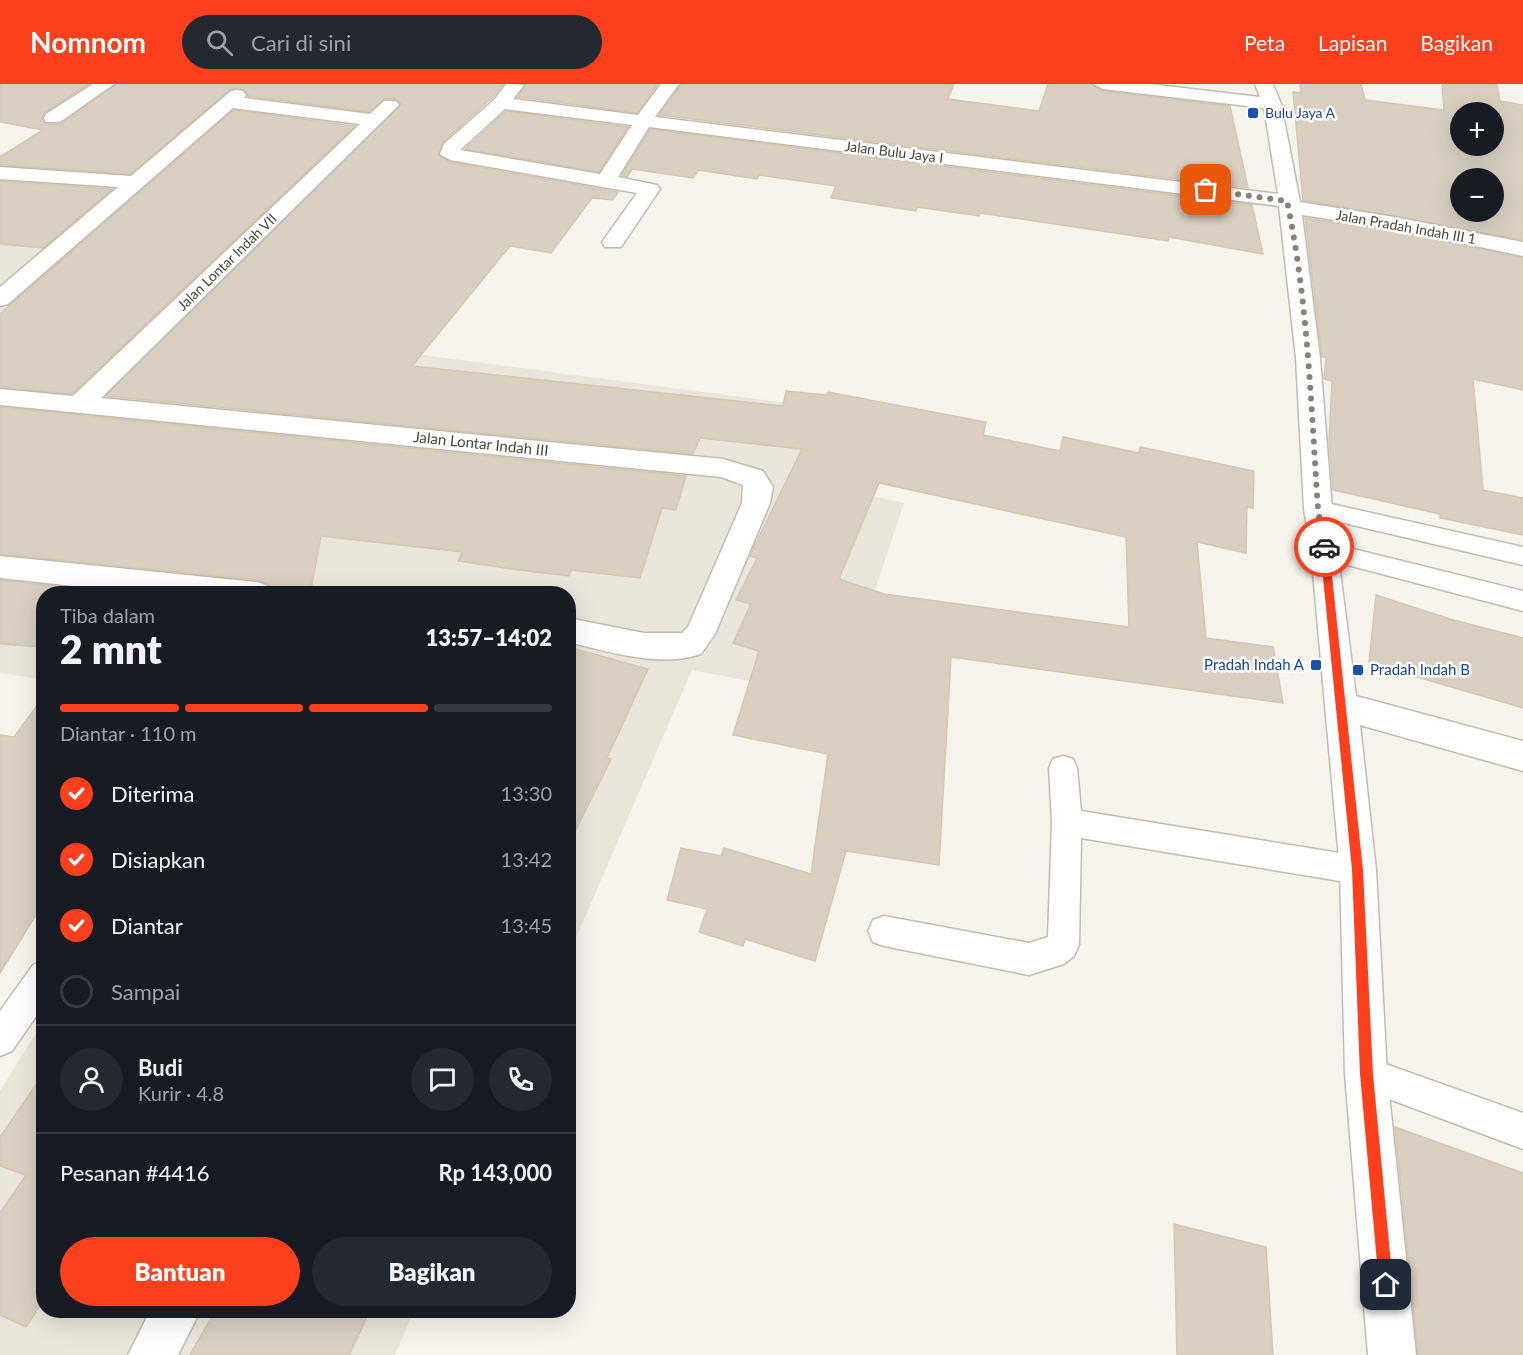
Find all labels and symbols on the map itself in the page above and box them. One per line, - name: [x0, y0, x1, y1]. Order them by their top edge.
- place label: Bulu Jaya A: [1265, 104, 1336, 121]
- marker: Bulu Jaya A: [1246, 106, 1260, 120]
- street label: Jalan Bulu Jaya I: [844, 137, 944, 166]
- pin: [1180, 164, 1231, 215]
- street label: Jalan Pradah Indah III 1: [1335, 206, 1477, 247]
- street label: Jalan Lontar Indah VII: [173, 210, 280, 313]
- street label: Jalan Lontar Indah III: [413, 427, 549, 459]
- courier: [1294, 517, 1354, 577]
- place label: Pradah Indah A: [1204, 655, 1305, 673]
- marker: Pradah Indah A: [1309, 658, 1323, 672]
- place label: Pradah Indah B: [1370, 660, 1470, 678]
- marker: Pradah Indah B: [1351, 663, 1365, 677]
- pin: [1360, 1259, 1411, 1310]

